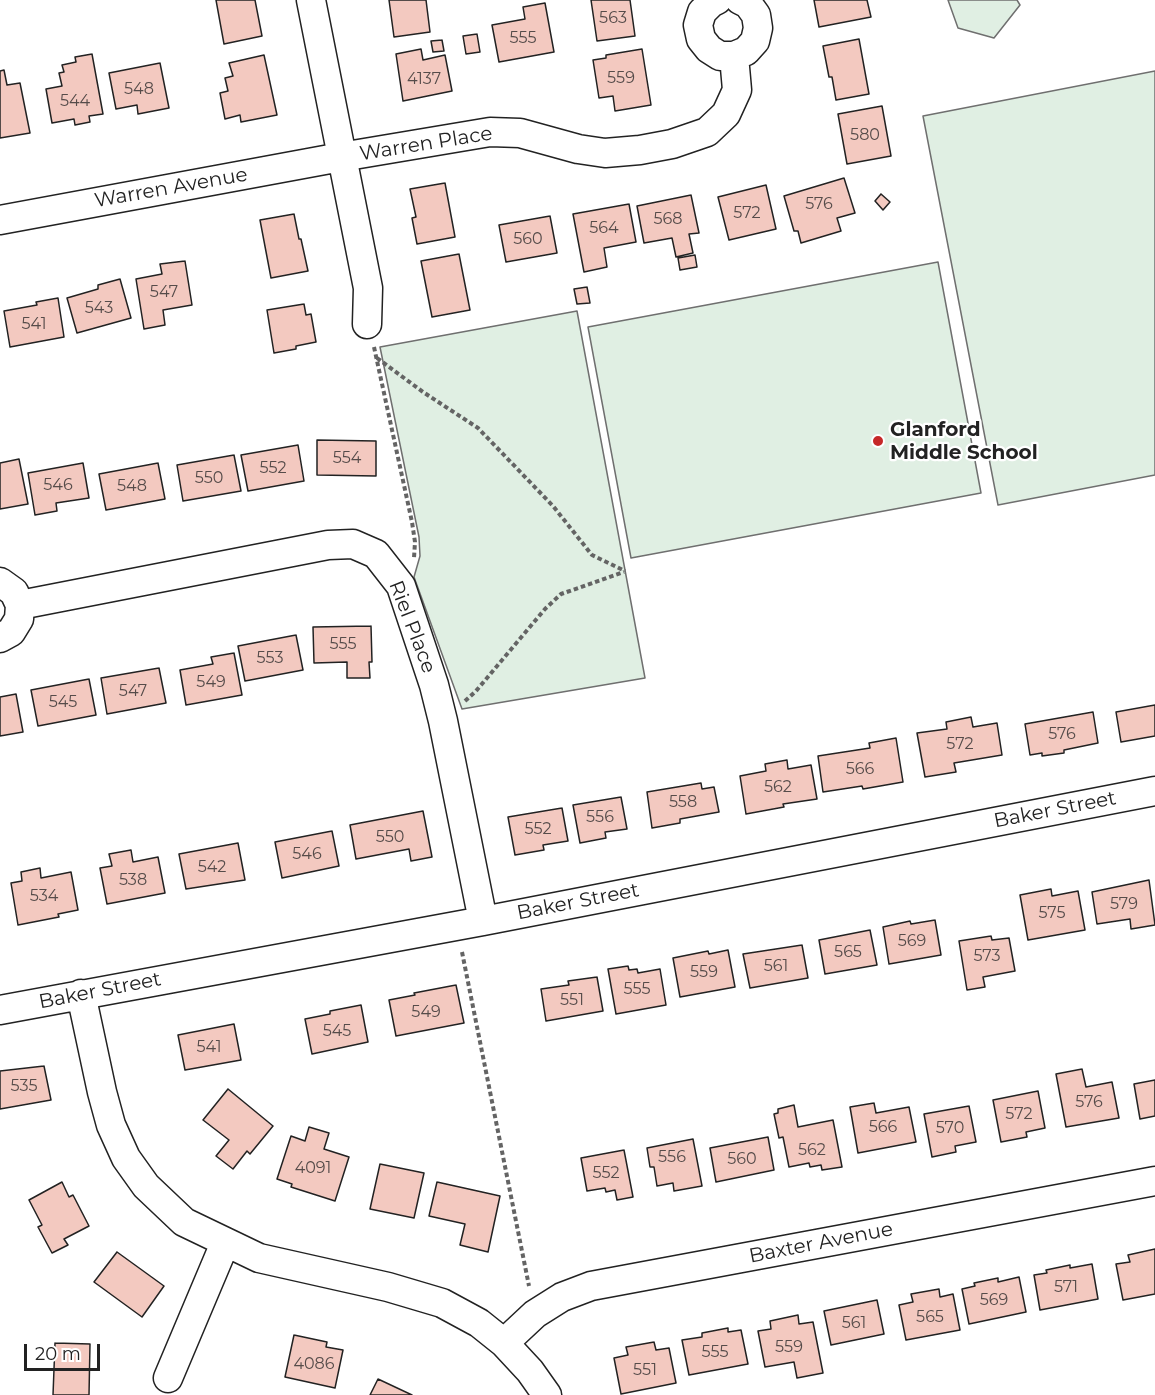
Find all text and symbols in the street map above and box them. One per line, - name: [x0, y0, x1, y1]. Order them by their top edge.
- house number: 563: [599, 8, 627, 28]
- house number: 555: [509, 28, 537, 48]
- house number: 559: [607, 68, 635, 88]
- house number: 4137: [407, 69, 441, 89]
- house number: 548: [124, 79, 154, 99]
- house number: 544: [60, 91, 90, 111]
- street label: Warren Place: [358, 122, 494, 166]
- house number: 580: [850, 125, 880, 145]
- street label: Warren Avenue: [93, 163, 249, 213]
- house number: 576: [805, 194, 833, 214]
- house number: 572: [733, 203, 761, 223]
- house number: 568: [653, 209, 683, 229]
- house number: 564: [589, 218, 619, 238]
- house number: 560: [513, 229, 543, 249]
- house number: 547: [150, 282, 178, 302]
- house number: 543: [85, 298, 113, 318]
- house number: 541: [21, 314, 47, 334]
- place label: Glanford Middle School: [890, 418, 1038, 465]
- marker: Glanford Middle School: [871, 434, 885, 448]
- house number: 554: [333, 448, 361, 468]
- house number: 552: [259, 458, 287, 478]
- house number: 550: [195, 468, 223, 488]
- house number: 546: [43, 475, 73, 495]
- house number: 548: [117, 476, 147, 496]
- street label: Riel Place: [383, 577, 441, 677]
- house number: 555: [329, 634, 357, 654]
- house number: 553: [257, 648, 283, 668]
- house number: 549: [196, 672, 226, 692]
- house number: 547: [119, 681, 147, 701]
- house number: 545: [49, 692, 77, 712]
- house number: 576: [1048, 724, 1076, 744]
- house number: 572: [946, 734, 974, 754]
- house number: 566: [846, 759, 874, 779]
- house number: 562: [764, 777, 792, 797]
- street label: Baker Street: [992, 786, 1118, 834]
- house number: 558: [669, 792, 697, 812]
- house number: 556: [586, 807, 614, 827]
- house number: 552: [524, 819, 552, 839]
- house number: 550: [376, 827, 404, 847]
- house number: 546: [292, 844, 322, 864]
- house number: 542: [198, 857, 226, 877]
- house number: 538: [119, 870, 147, 890]
- street label: Baker Street: [515, 878, 641, 926]
- house number: 534: [30, 886, 58, 906]
- house number: 579: [1110, 894, 1138, 914]
- house number: 575: [1038, 903, 1066, 923]
- house number: 569: [898, 931, 926, 951]
- house number: 565: [834, 942, 862, 962]
- house number: 573: [973, 946, 1001, 966]
- house number: 561: [764, 956, 788, 976]
- house number: 559: [690, 962, 718, 982]
- street label: Baker Street: [37, 967, 163, 1015]
- house number: 555: [623, 979, 651, 999]
- house number: 551: [560, 990, 584, 1010]
- house number: 549: [411, 1002, 441, 1022]
- house number: 545: [323, 1021, 351, 1041]
- house number: 541: [196, 1037, 222, 1057]
- house number: 535: [11, 1076, 37, 1096]
- house number: 576: [1075, 1092, 1103, 1112]
- house number: 572: [1005, 1104, 1033, 1124]
- house number: 566: [869, 1117, 897, 1137]
- house number: 570: [936, 1118, 964, 1138]
- house number: 562: [798, 1140, 826, 1160]
- house number: 556: [658, 1147, 686, 1167]
- house number: 560: [727, 1149, 757, 1169]
- house number: 4091: [295, 1158, 331, 1178]
- house number: 552: [592, 1163, 620, 1183]
- street label: Baxter Avenue: [747, 1217, 895, 1269]
- house number: 571: [1054, 1277, 1078, 1297]
- house number: 569: [980, 1290, 1008, 1310]
- house number: 565: [916, 1307, 944, 1327]
- house number: 561: [842, 1313, 866, 1333]
- scale bar: [27, 1332, 104, 1370]
- house number: 559: [775, 1337, 803, 1357]
- house number: 555: [701, 1342, 729, 1362]
- text: 20 m: [35, 1343, 81, 1365]
- house number: 4086: [293, 1354, 335, 1374]
- house number: 551: [633, 1360, 657, 1380]

